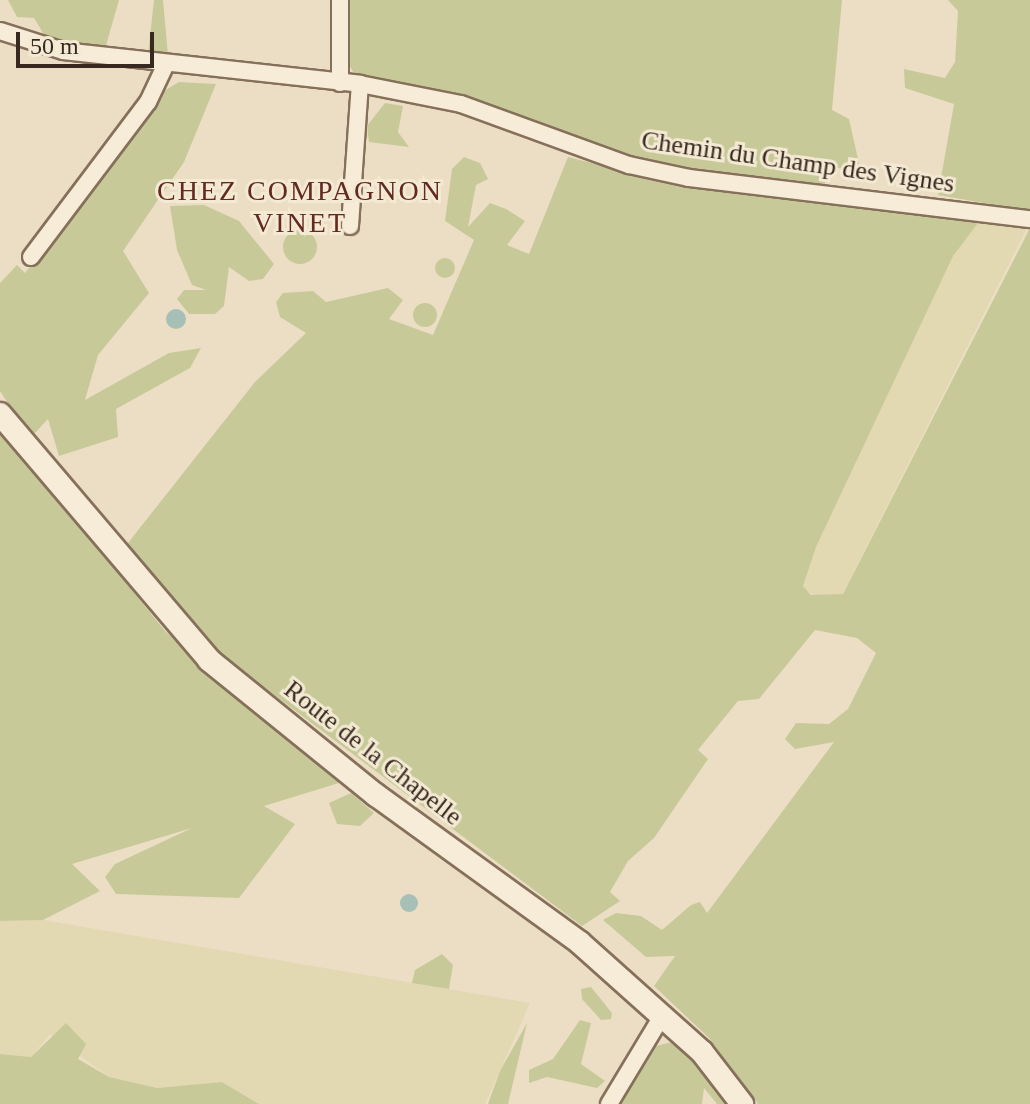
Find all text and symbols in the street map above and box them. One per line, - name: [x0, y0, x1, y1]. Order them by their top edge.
- scale bar: [20, 16, 158, 66]
- text: 50 m: [30, 33, 79, 59]
- street label: Chemin du Champ des Vignes: [639, 125, 957, 199]
- district label: CHEZ COMPAGNON VINET: [157, 174, 443, 240]
- street label: Route de la Chapelle: [278, 674, 468, 832]

